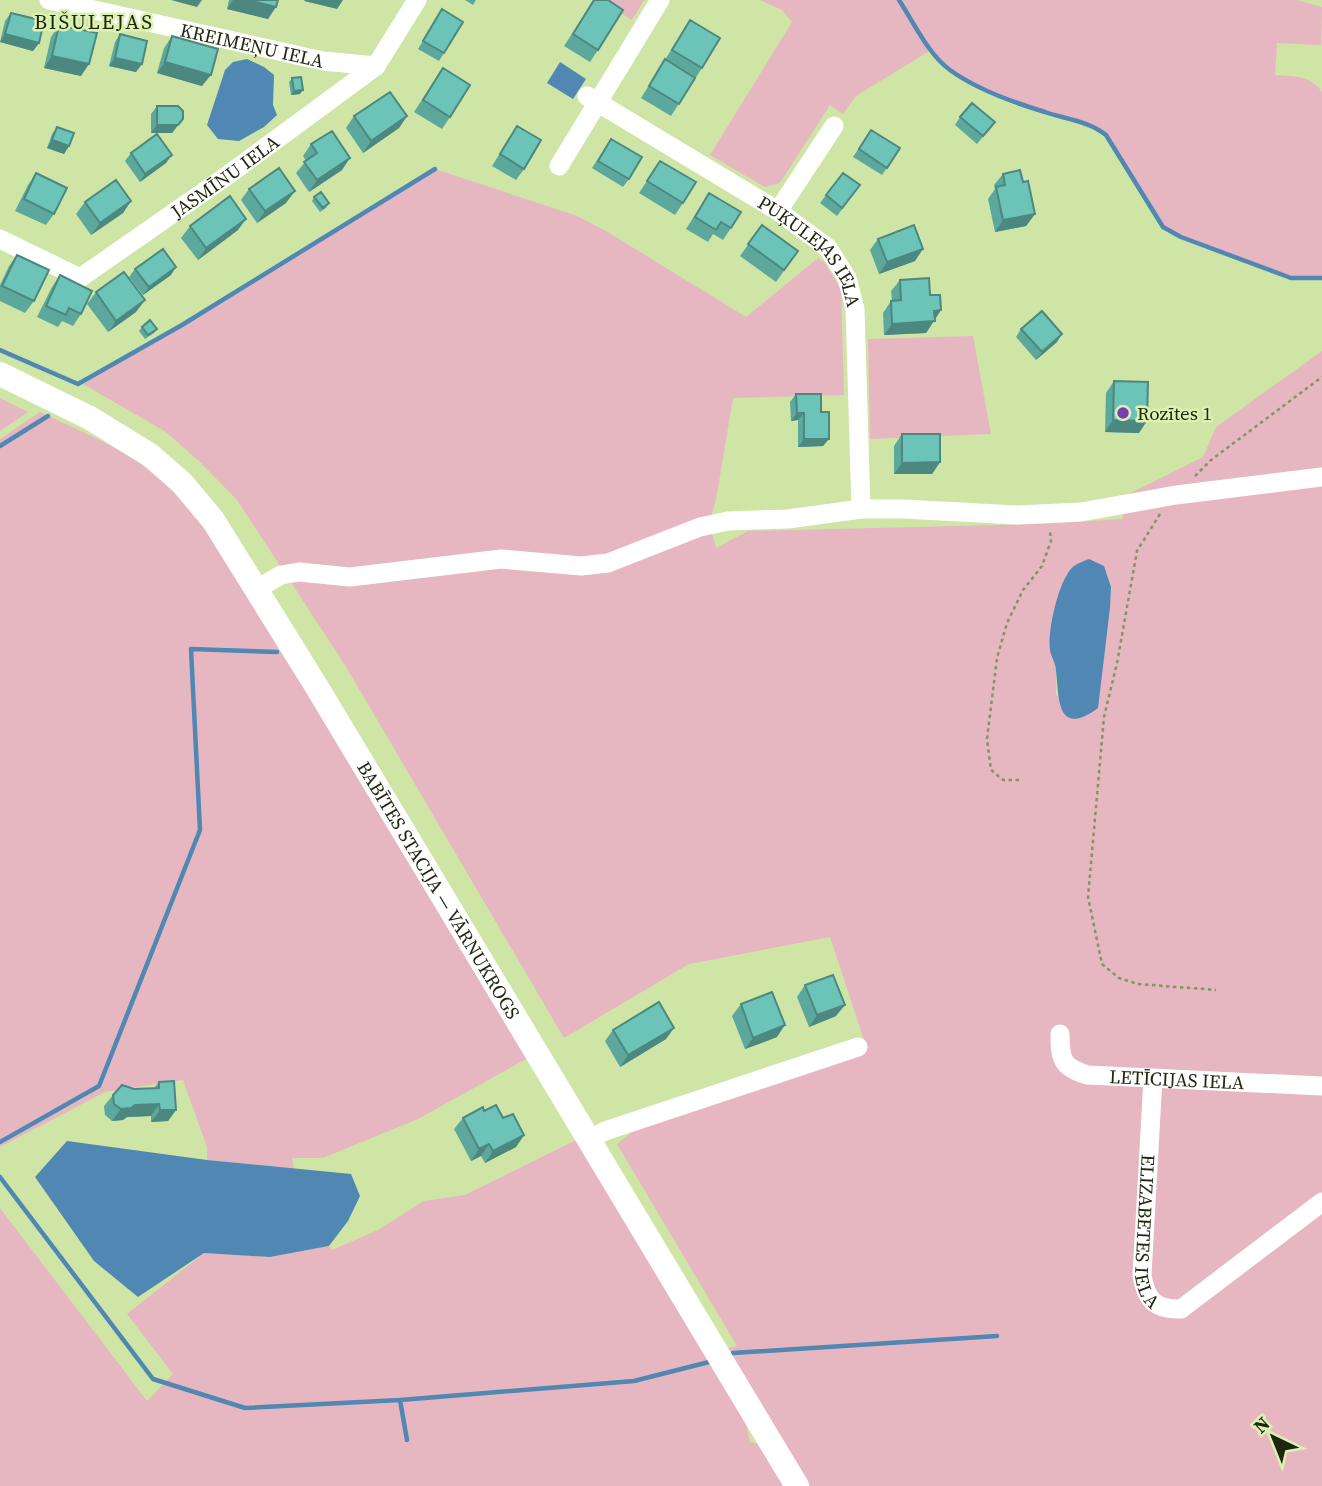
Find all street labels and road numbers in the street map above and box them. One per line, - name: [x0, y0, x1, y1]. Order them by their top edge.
- street label: KREIMEŅU IELA: [178, 17, 327, 74]
- street label: JASMĪNU IELA: [165, 129, 285, 224]
- street label: PUĶULEJAS IELA: [753, 189, 867, 310]
- street label: BABĪTES STACIJA — VĀRNUKROGS: [351, 756, 526, 1024]
- street label: LETĪCIJAS IELA: [1109, 1063, 1245, 1095]
- street label: ELIZABETES IELA: [1129, 1154, 1166, 1314]

